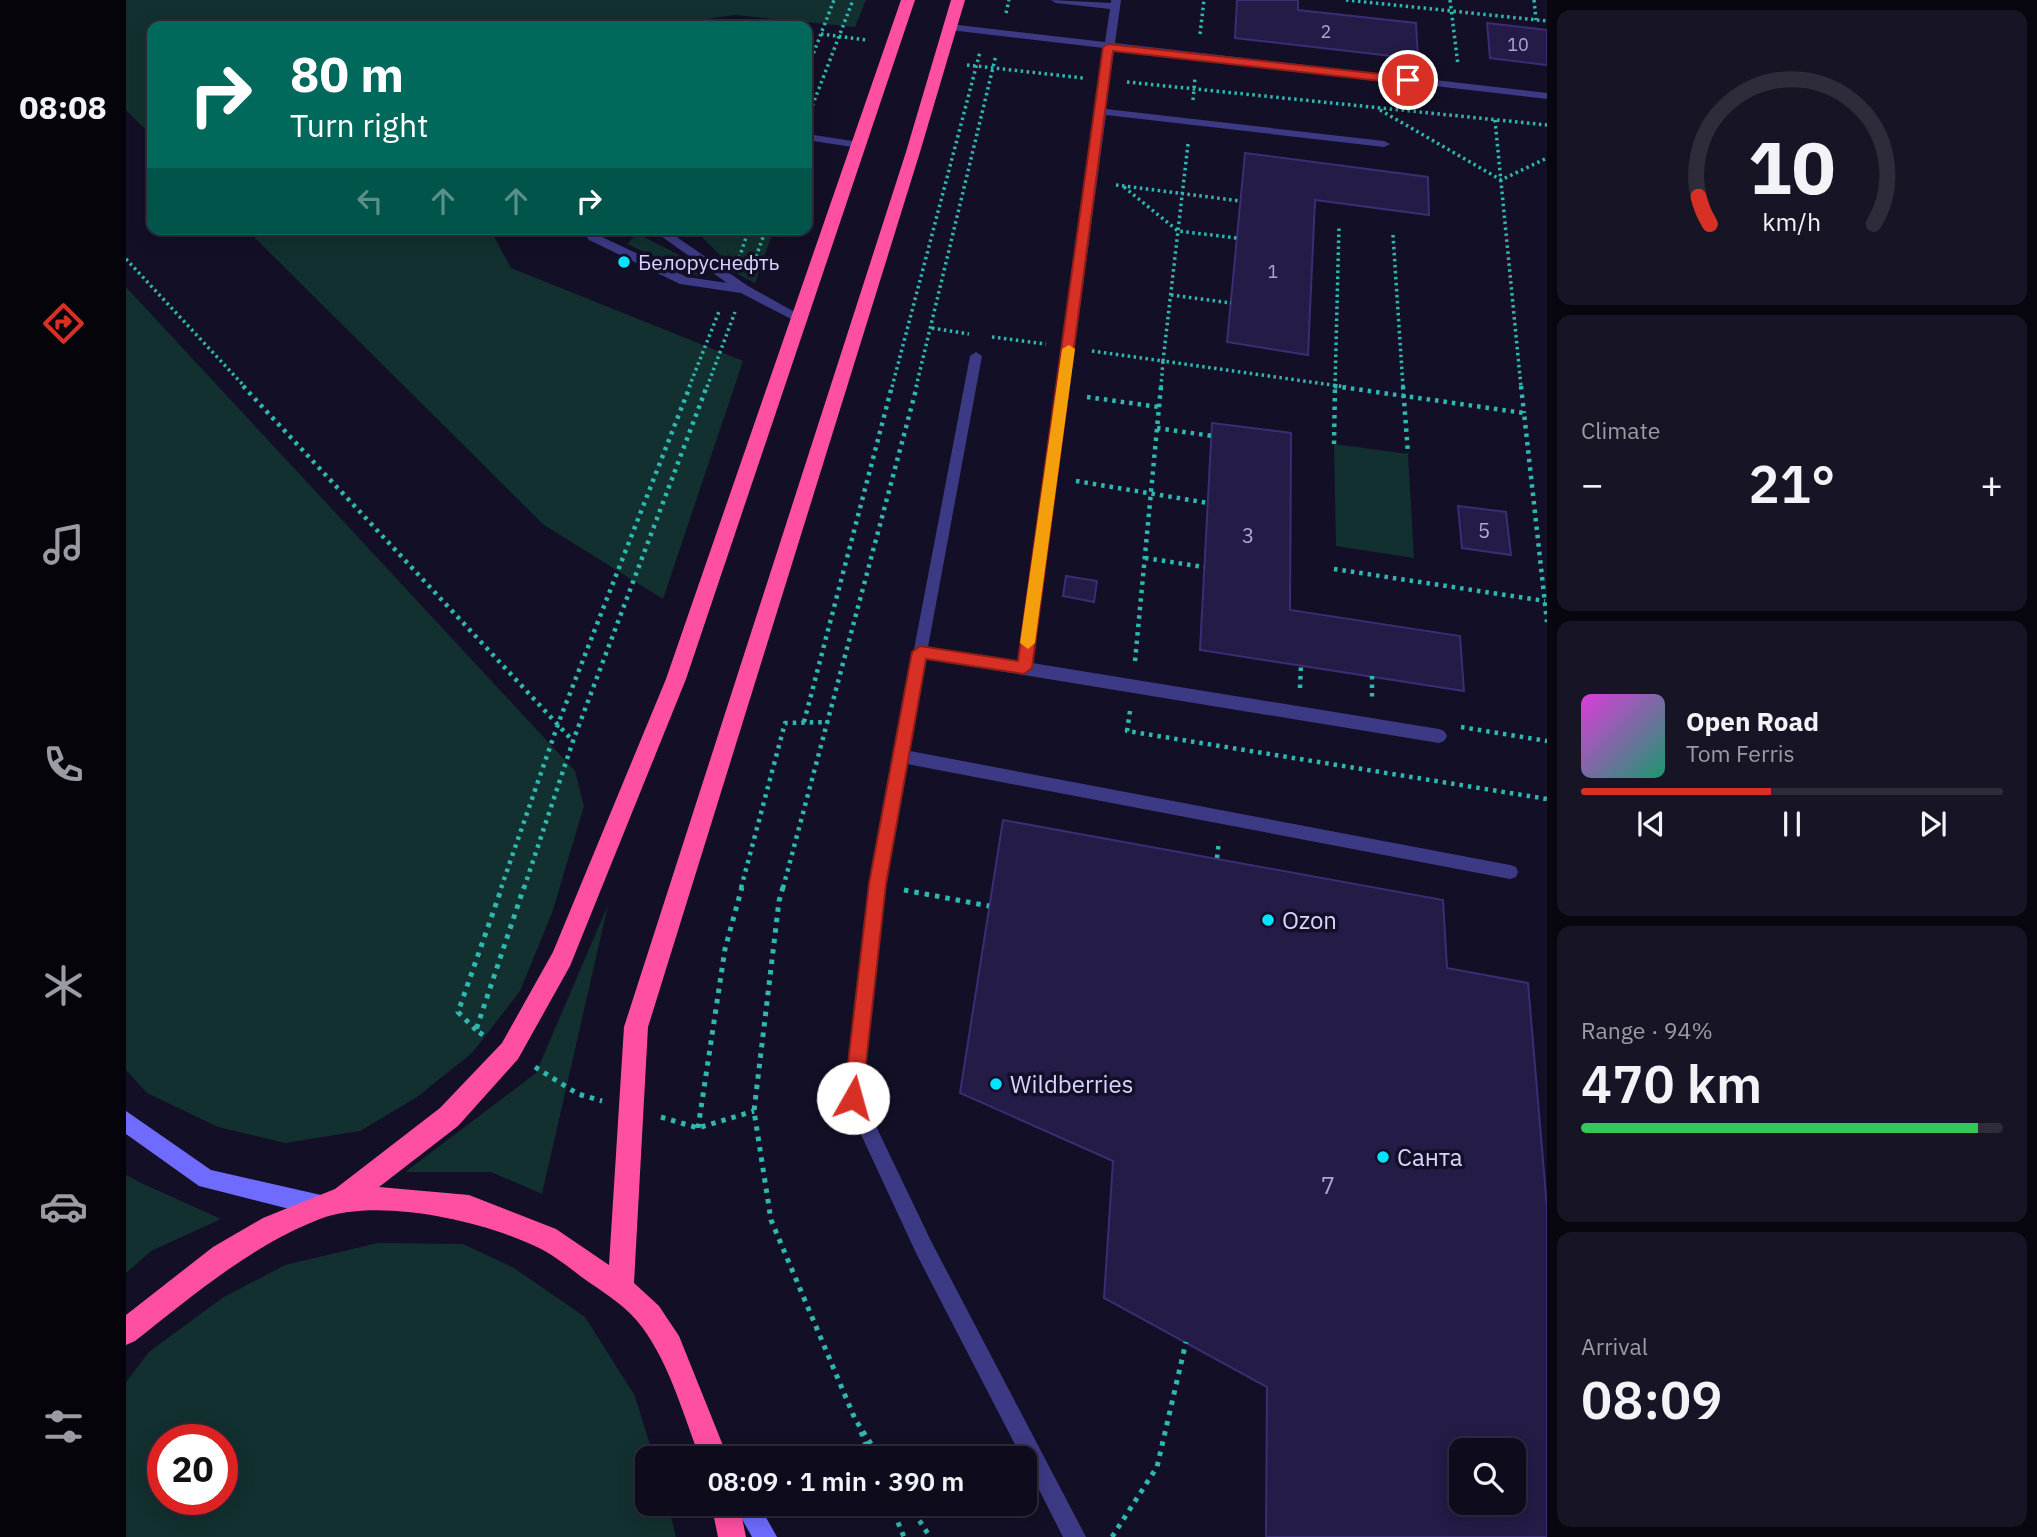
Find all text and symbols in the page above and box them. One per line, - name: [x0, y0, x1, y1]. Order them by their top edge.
- house number: 2: [1321, 20, 1331, 43]
- house number: 10: [1507, 33, 1529, 56]
- text: 80 m: [290, 42, 404, 105]
- icon: right: [175, 49, 266, 140]
- pin: [1378, 50, 1438, 110]
- icon: arrive: [1389, 61, 1427, 99]
- text: 08:08: [19, 86, 107, 128]
- text: Turn right: [290, 104, 428, 146]
- text: 10: [1748, 119, 1836, 214]
- icon: left: [351, 182, 389, 220]
- icon: ahead: [424, 182, 462, 220]
- icon: ahead: [497, 182, 535, 220]
- icon: right: [570, 182, 608, 220]
- text: km/h: [1763, 205, 1821, 238]
- place label: Белоруснефть: [638, 248, 780, 276]
- marker: Белоруснефть: [616, 254, 632, 270]
- house number: 1: [1268, 260, 1278, 283]
- icon: directions: [39, 299, 88, 348]
- text: Climate: [1581, 415, 1660, 445]
- text: 21°: [1749, 450, 1835, 517]
- text: −: [1581, 459, 1604, 508]
- text: +: [1980, 459, 2003, 508]
- house number: 5: [1478, 516, 1490, 544]
- icon: music: [39, 520, 88, 569]
- house number: 3: [1242, 521, 1254, 549]
- text: Open Road: [1686, 704, 1819, 738]
- text: Tom Ferris: [1686, 738, 1795, 768]
- icon: phone: [39, 740, 88, 789]
- icon: previous: [1632, 805, 1670, 843]
- icon: pause: [1773, 805, 1811, 843]
- icon: next: [1914, 805, 1952, 843]
- place label: Ozon: [1282, 904, 1337, 936]
- marker: Ozon: [1260, 912, 1276, 928]
- icon: climate: [39, 961, 88, 1010]
- text: Range · 94%: [1581, 1015, 1713, 1045]
- text: 470 km: [1581, 1050, 1762, 1117]
- position arrow: [816, 1061, 890, 1135]
- place label: Wildberries: [1010, 1068, 1133, 1100]
- marker: Wildberries: [988, 1076, 1004, 1092]
- place label: Санта: [1397, 1141, 1463, 1173]
- marker: Санта: [1375, 1149, 1391, 1165]
- house number: 7: [1321, 1169, 1335, 1201]
- icon: car: [39, 1182, 88, 1231]
- text: Arrival: [1581, 1331, 1648, 1361]
- text: 08:09: [1581, 1366, 1722, 1433]
- icon: filters: [39, 1402, 88, 1451]
- speed limit sign: 20: [147, 1424, 238, 1515]
- map controls: [1449, 1438, 1526, 1515]
- button: search: [1449, 1438, 1526, 1515]
- text: 08:09 · 1 min · 390 m: [708, 1464, 964, 1498]

